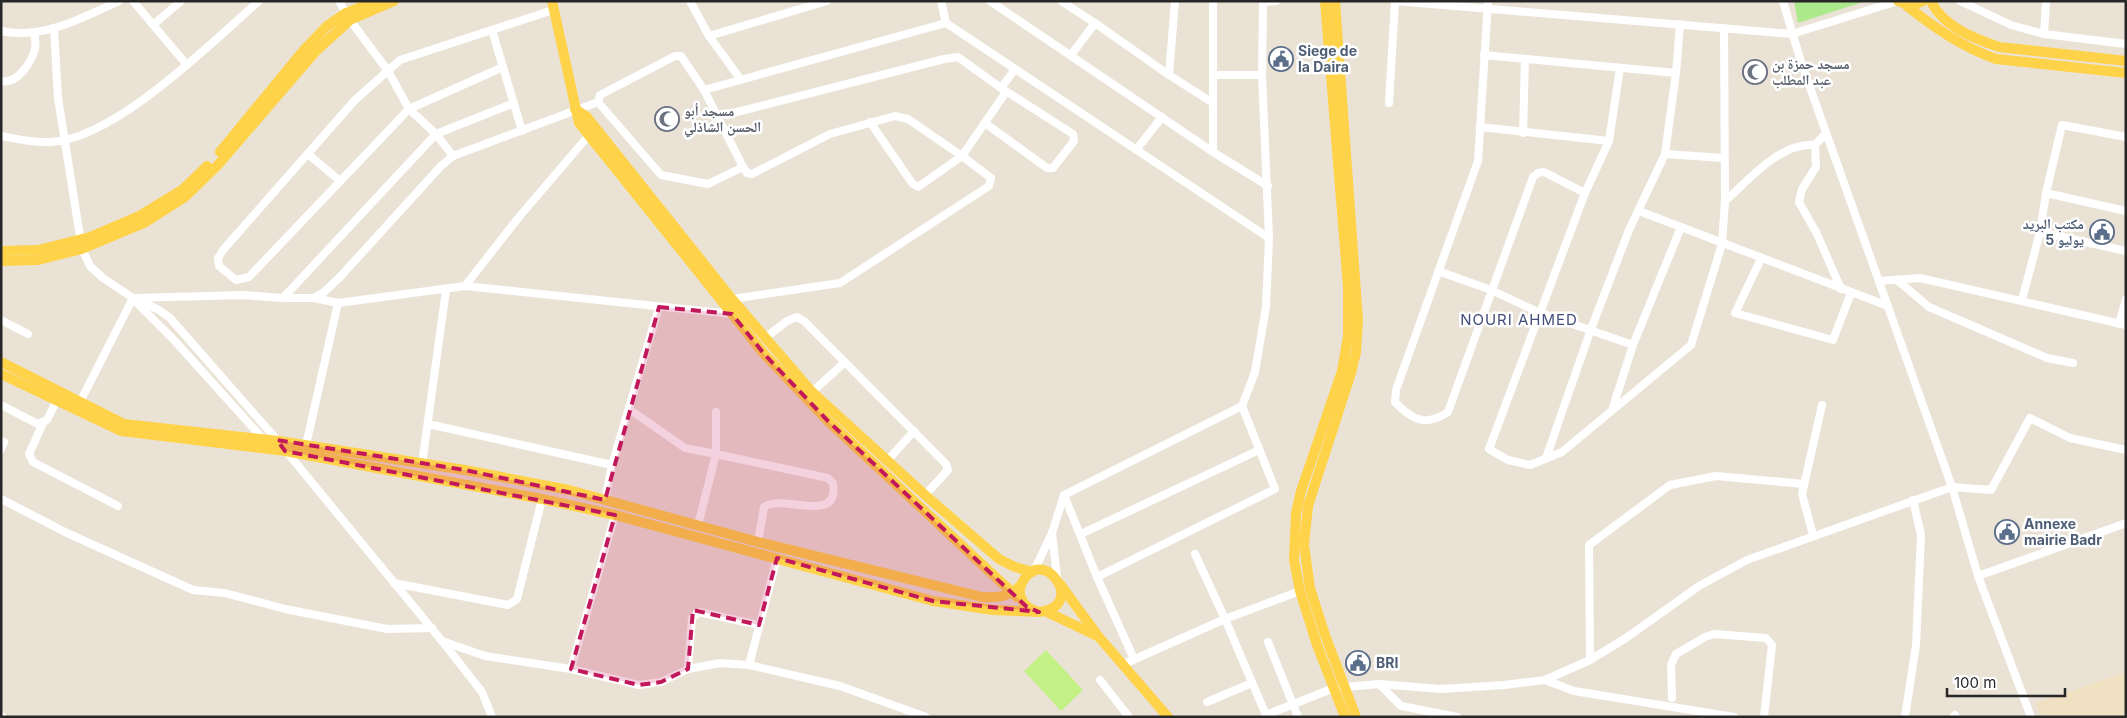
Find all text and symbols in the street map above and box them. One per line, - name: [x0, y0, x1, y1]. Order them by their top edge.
- place label: Siege de la Daira: [1298, 42, 1357, 75]
- public building icon: Siege de la Daira: [1268, 46, 1294, 72]
- place label: مسجد حمزة بن عبد المطلب: [1772, 55, 1850, 89]
- mosque icon: مسجد حمزة بن عبد المطلب: [1742, 59, 1768, 85]
- place label: مسجد أبو الحسن الشاذلي: [684, 102, 761, 138]
- mosque icon: مسجد أبو الحسن الشاذلي: [654, 106, 680, 132]
- place label: مكتب البريد 5 يوليو: [2023, 215, 2084, 248]
- public building icon: مكتب البريد 5 يوليو: [2089, 219, 2115, 245]
- district label: NOURI AHMED: [1460, 310, 1578, 329]
- place label: Annexe mairie Badr: [2024, 515, 2102, 548]
- public building icon: Annexe mairie Badr: [1994, 519, 2020, 545]
- public building icon: BRI: [1345, 650, 1371, 676]
- place label: BRI: [1376, 654, 1398, 671]
- scale bar: [1947, 666, 2064, 698]
- text: 100 m: [1954, 673, 1996, 692]

